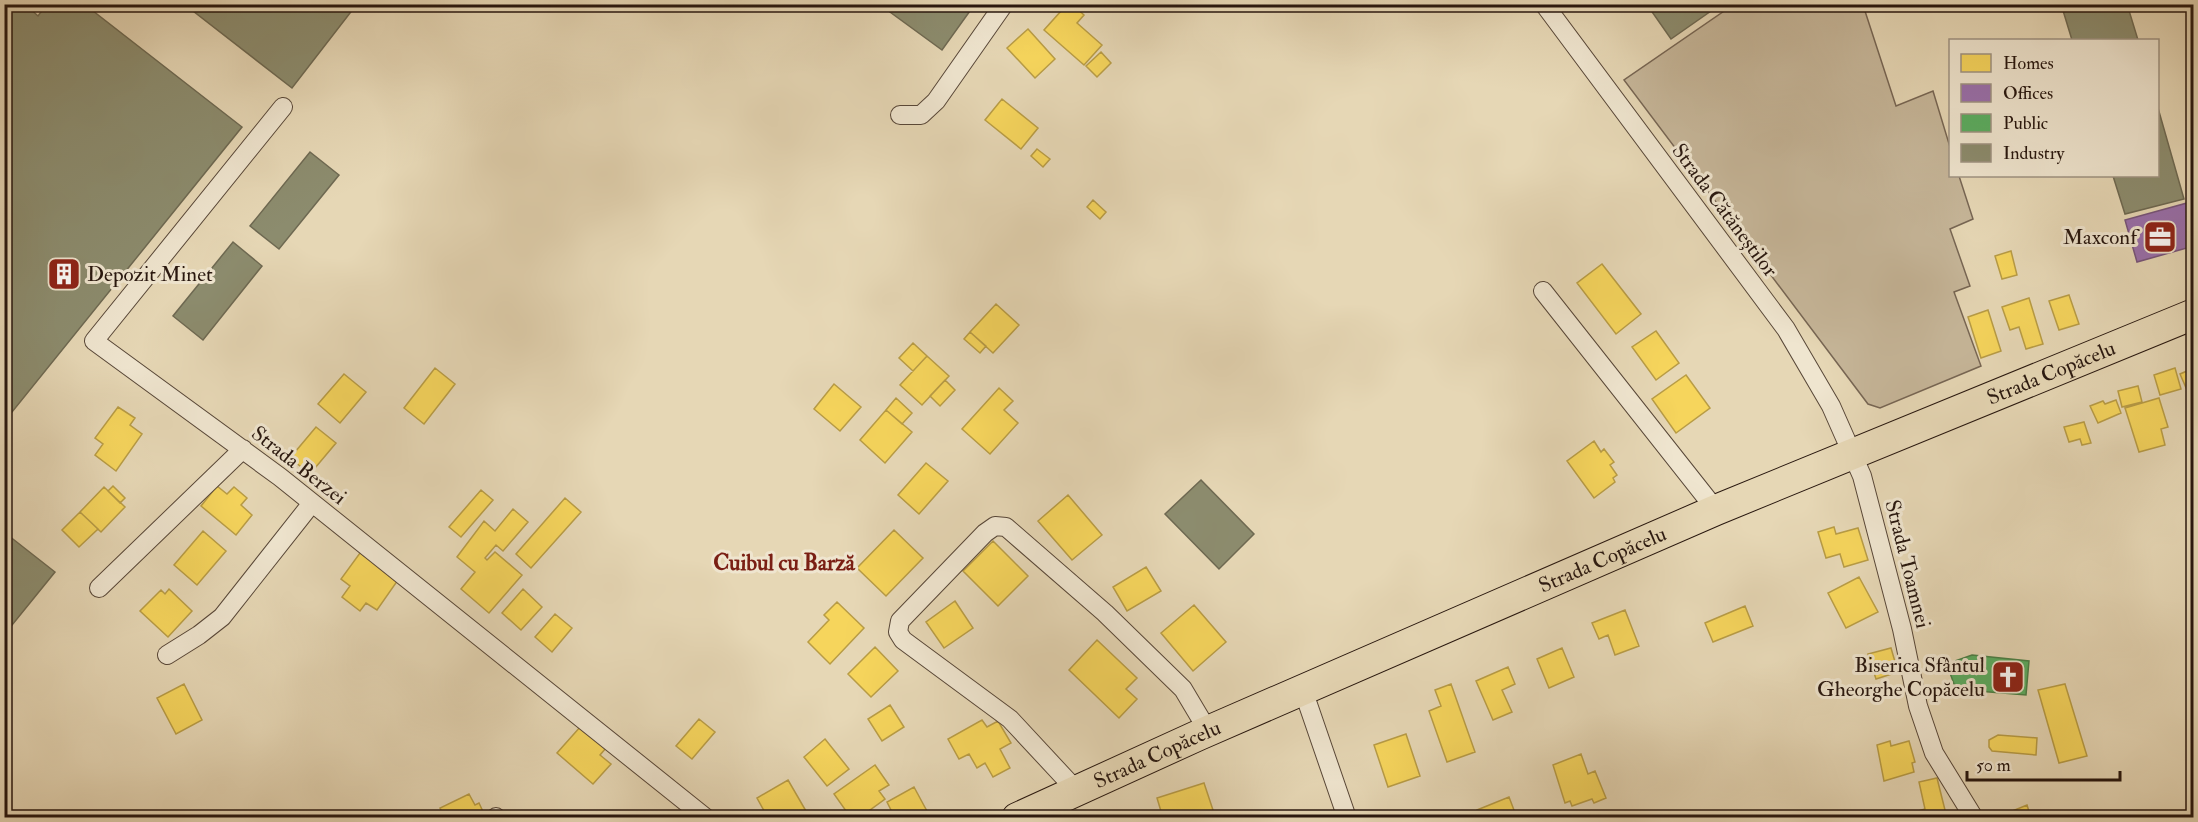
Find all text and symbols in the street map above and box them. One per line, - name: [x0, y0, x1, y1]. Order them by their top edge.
- legend: [1949, 39, 2159, 177]
- text: Homes: [2003, 52, 2054, 75]
- text: Offices: [2003, 82, 2053, 105]
- text: Public: [2003, 112, 2048, 135]
- street label: Strada Cătăneștilor: [1666, 138, 1784, 282]
- text: Industry: [2003, 142, 2065, 165]
- office icon: Maxconf: [2142, 219, 2178, 255]
- place label: Maxconf: [2063, 224, 2140, 251]
- building icon: Depozit Minet: [46, 256, 82, 292]
- place label: Depozit Minet: [87, 261, 213, 288]
- street label: Strada Copăcelu: [1983, 335, 2120, 411]
- street label: Strada Berzei: [246, 420, 352, 511]
- street label: Strada Toamnei: [1879, 497, 1937, 632]
- street label: Strada Copăcelu: [1535, 520, 1671, 600]
- district label: Cuibul cu Barză: [713, 549, 856, 577]
- place label: Biserica Sfântul Gheorghe Copăcelu: [1817, 652, 1986, 703]
- church icon: Biserica Sfântul Gheorghe Copăcelu: [1990, 659, 2026, 695]
- street label: Strada Copăcelu: [1090, 714, 1225, 795]
- scale bar: [1967, 744, 2120, 782]
- text: 50 m: [1976, 754, 2011, 777]

